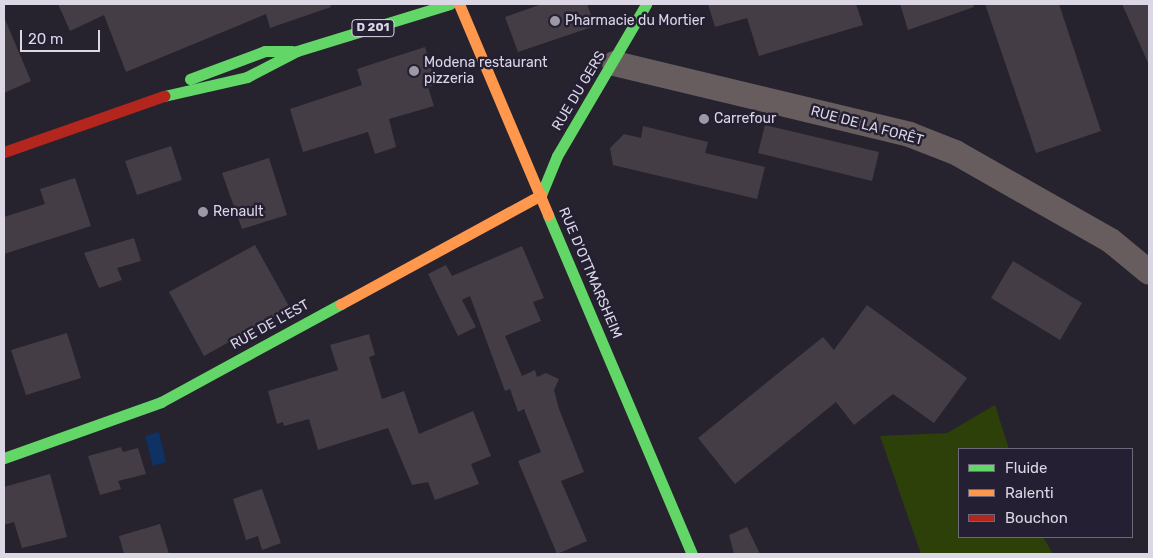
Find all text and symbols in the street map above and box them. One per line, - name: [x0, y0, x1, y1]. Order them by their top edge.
- place label: Pharmacie du Mortier: [565, 13, 705, 29]
- marker: Pharmacie du Mortier: [549, 15, 561, 27]
- road number: D 201: [350, 18, 396, 38]
- scale bar: [22, 20, 102, 52]
- text: 20 m: [28, 30, 63, 48]
- street label: RUE DU GERS: [549, 48, 609, 134]
- place label: Modena restaurant pizzeria: [424, 55, 548, 88]
- marker: Modena restaurant pizzeria: [408, 65, 420, 77]
- street label: RUE DE LA FORÊT: [809, 103, 925, 149]
- place label: Carrefour: [714, 111, 776, 127]
- marker: Carrefour: [698, 113, 710, 125]
- place label: Renault: [213, 204, 263, 220]
- street label: RUE D'OTTMARSHEIM: [555, 205, 625, 341]
- marker: Renault: [197, 206, 209, 218]
- street label: RUE DE L'EST: [228, 297, 312, 353]
- legend: [958, 448, 1133, 538]
- text: Fluide: [1005, 459, 1047, 477]
- text: Ralenti: [1005, 484, 1054, 502]
- text: Bouchon: [1005, 509, 1068, 527]

